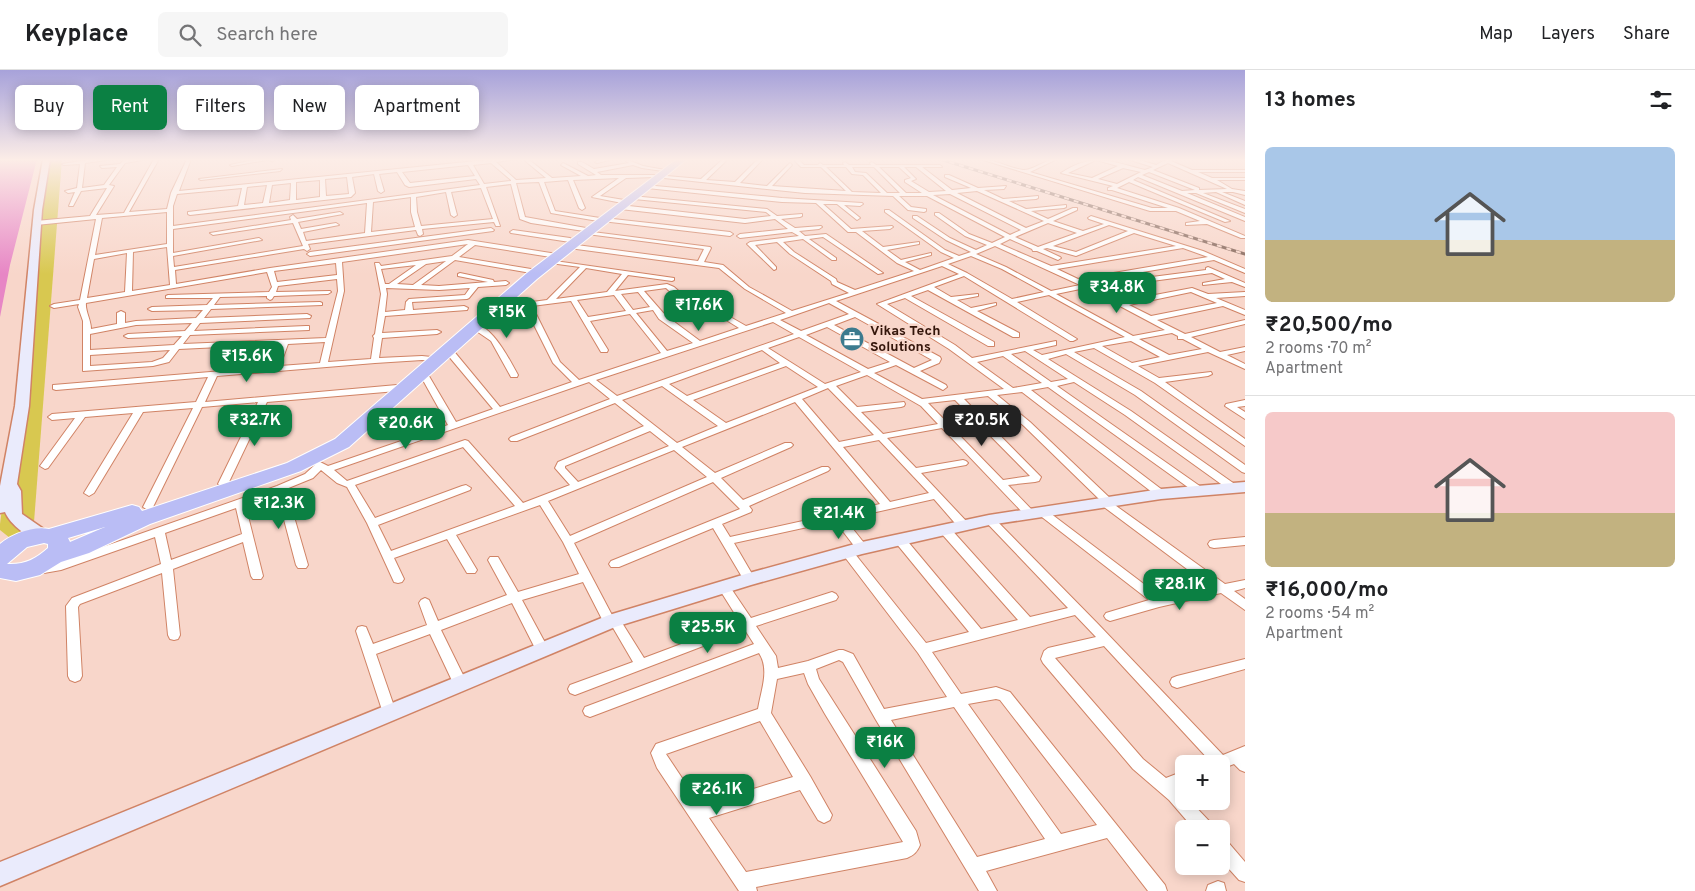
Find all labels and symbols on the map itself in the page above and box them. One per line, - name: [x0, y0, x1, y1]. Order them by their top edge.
- pin: ₹34.8K: [1076, 272, 1158, 314]
- pin: ₹17.6K: [658, 290, 740, 332]
- pin: ₹15K: [477, 296, 537, 339]
- place label: Vikas Tech Solutions: [870, 323, 941, 356]
- office icon: Vikas Tech Solutions: [839, 326, 865, 352]
- pin: ₹15.6K: [206, 340, 288, 383]
- pin: ₹32.7K: [214, 404, 296, 447]
- pin: ₹20.5K: [941, 404, 1023, 447]
- pin: ₹20.6K: [365, 408, 447, 450]
- pin: ₹12.3K: [238, 488, 320, 530]
- pin: ₹21.4K: [798, 498, 880, 540]
- pin: ₹28.1K: [1139, 568, 1221, 611]
- pin: ₹25.5K: [667, 612, 749, 654]
- pin: ₹16K: [855, 726, 915, 769]
- pin: ₹26.1K: [676, 774, 758, 816]

